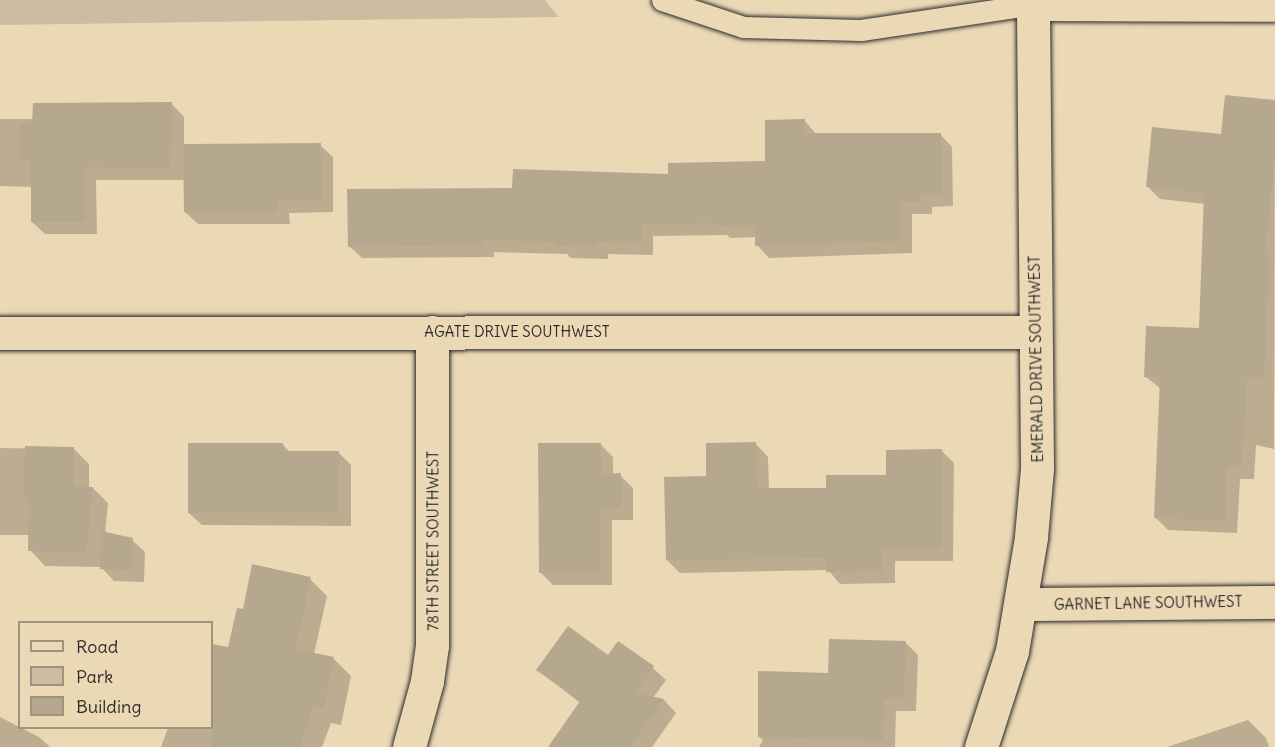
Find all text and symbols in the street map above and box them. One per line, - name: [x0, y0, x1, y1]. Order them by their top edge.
- street label: EMERALD DRIVE SOUTHWEST: [1025, 255, 1047, 463]
- street label: AGATE DRIVE SOUTHWEST: [424, 323, 610, 341]
- street label: 78TH STREET SOUTHWEST: [424, 451, 442, 631]
- street label: GARNET LANE SOUTHWEST: [1054, 592, 1242, 614]
- legend: [18, 621, 213, 729]
- text: Road: [76, 635, 118, 658]
- text: Park: [76, 665, 113, 688]
- text: Building: [76, 695, 141, 718]

